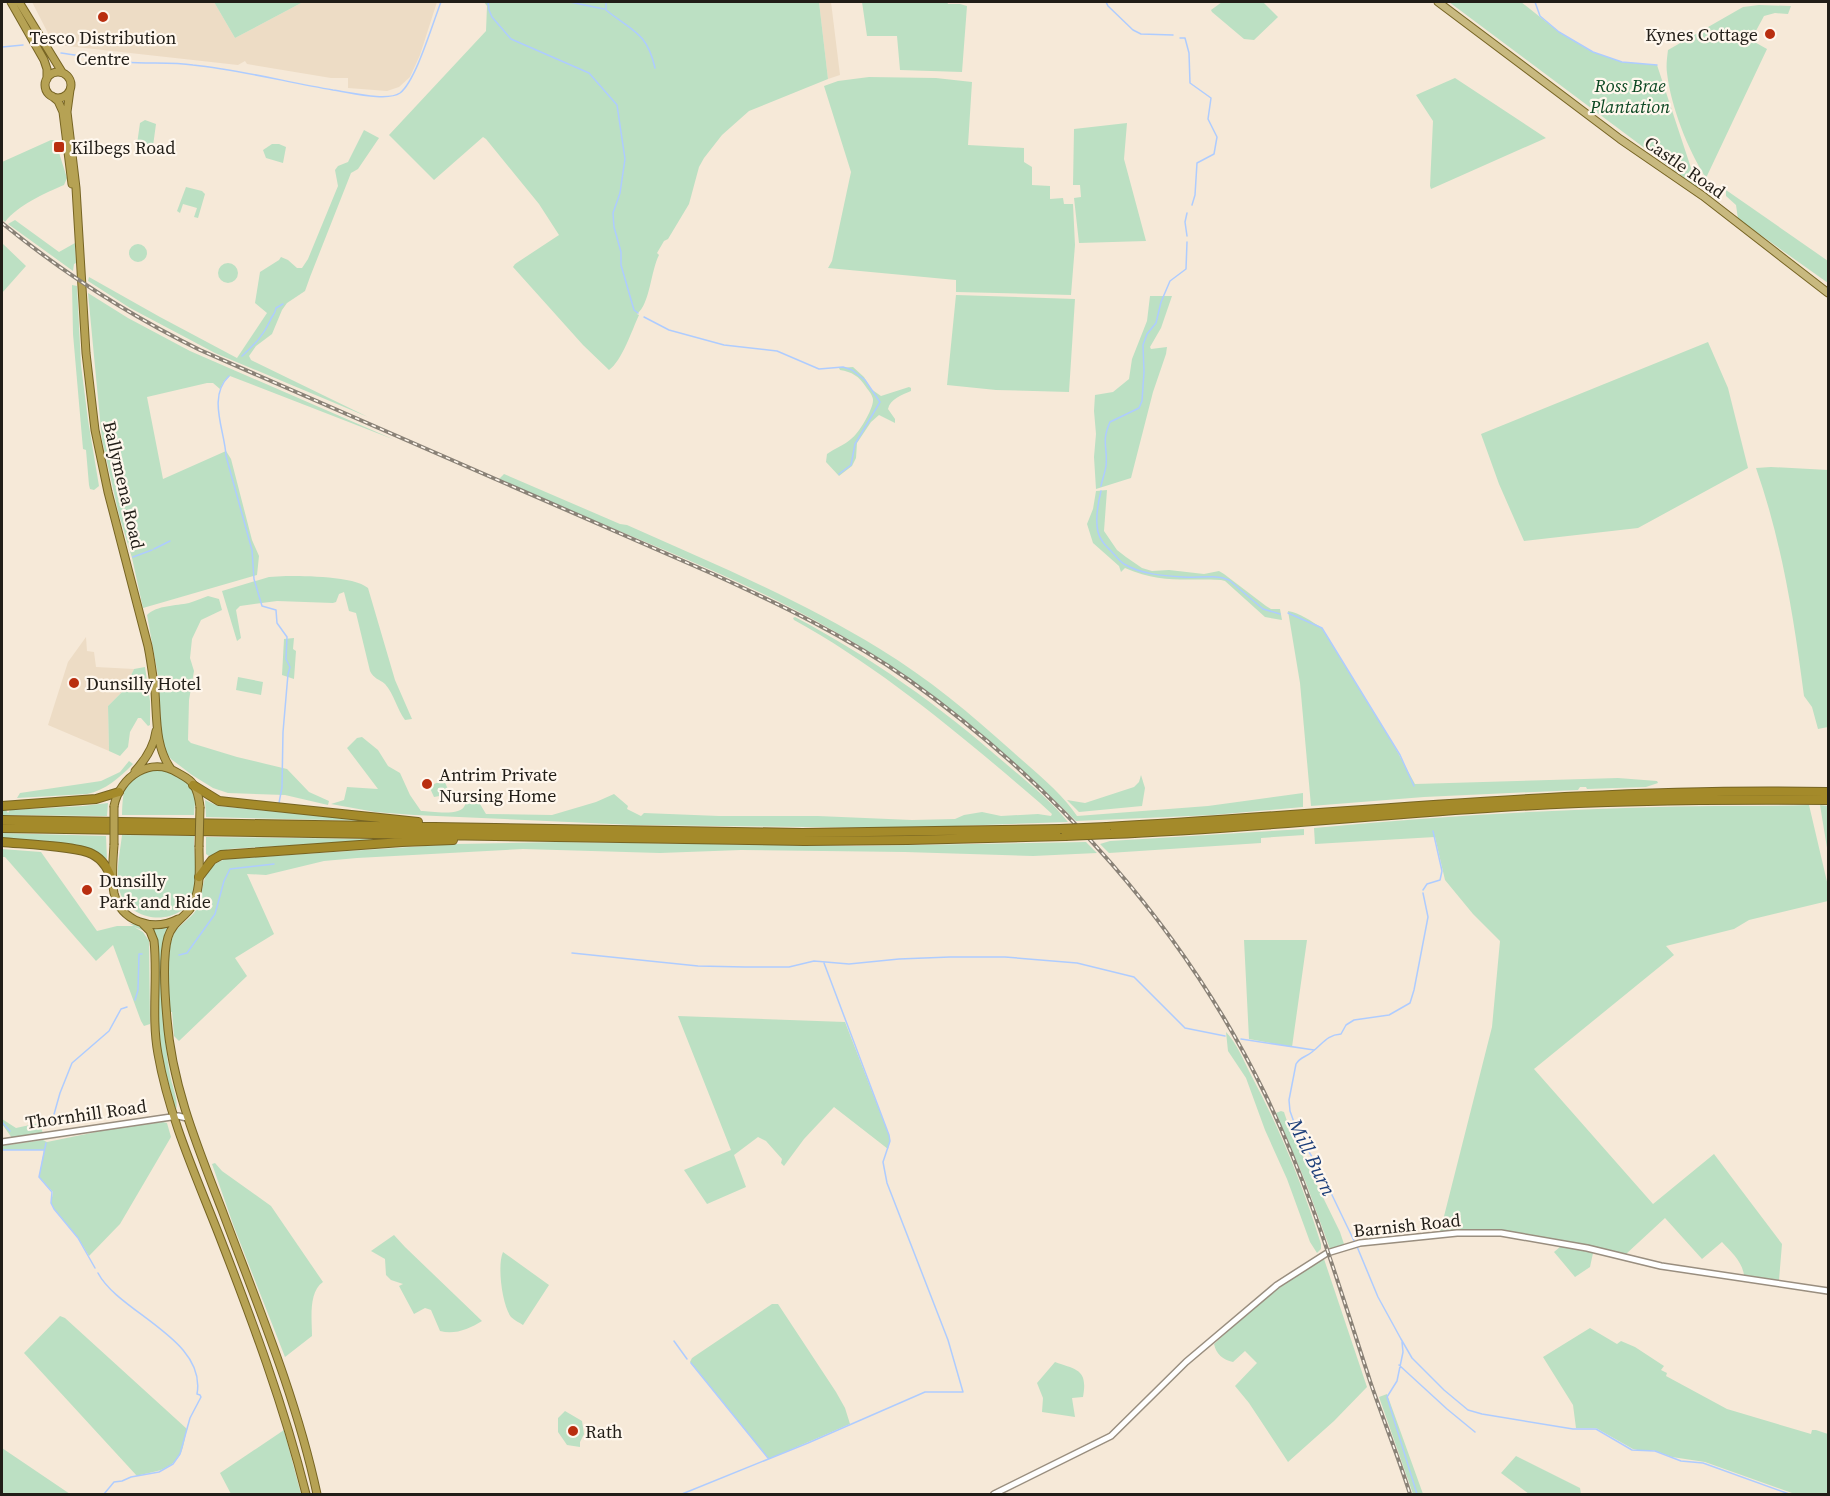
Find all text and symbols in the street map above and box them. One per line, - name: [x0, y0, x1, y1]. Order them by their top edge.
- marker: Tesco Distribution Centre: [96, 10, 110, 24]
- place label: Kynes Cottage: [1645, 22, 1758, 47]
- place label: Tesco Distribution Centre: [30, 25, 177, 71]
- marker: Kynes Cottage: [1763, 27, 1777, 41]
- park label: Ross Brae Plantation: [1589, 73, 1670, 119]
- street label: Castle Road: [1639, 130, 1731, 204]
- place label: Kilbegs Road: [71, 135, 175, 160]
- marker: Kilbegs Road: [52, 140, 66, 154]
- street label: Ballymena Road: [97, 419, 151, 551]
- place label: Dunsilly Hotel: [86, 671, 201, 696]
- marker: Dunsilly Hotel: [67, 676, 81, 690]
- place label: Antrim Private Nursing Home: [439, 762, 557, 808]
- marker: Antrim Private Nursing Home: [420, 777, 434, 791]
- place label: Dunsilly Park and Ride: [99, 868, 211, 914]
- marker: Dunsilly Park and Ride: [80, 883, 94, 897]
- street label: Thornhill Road: [24, 1093, 148, 1135]
- water label: Mill Burn: [1281, 1113, 1343, 1201]
- street label: Barnish Road: [1352, 1207, 1462, 1243]
- place label: Rath: [585, 1419, 623, 1444]
- marker: Rath: [566, 1424, 580, 1438]

